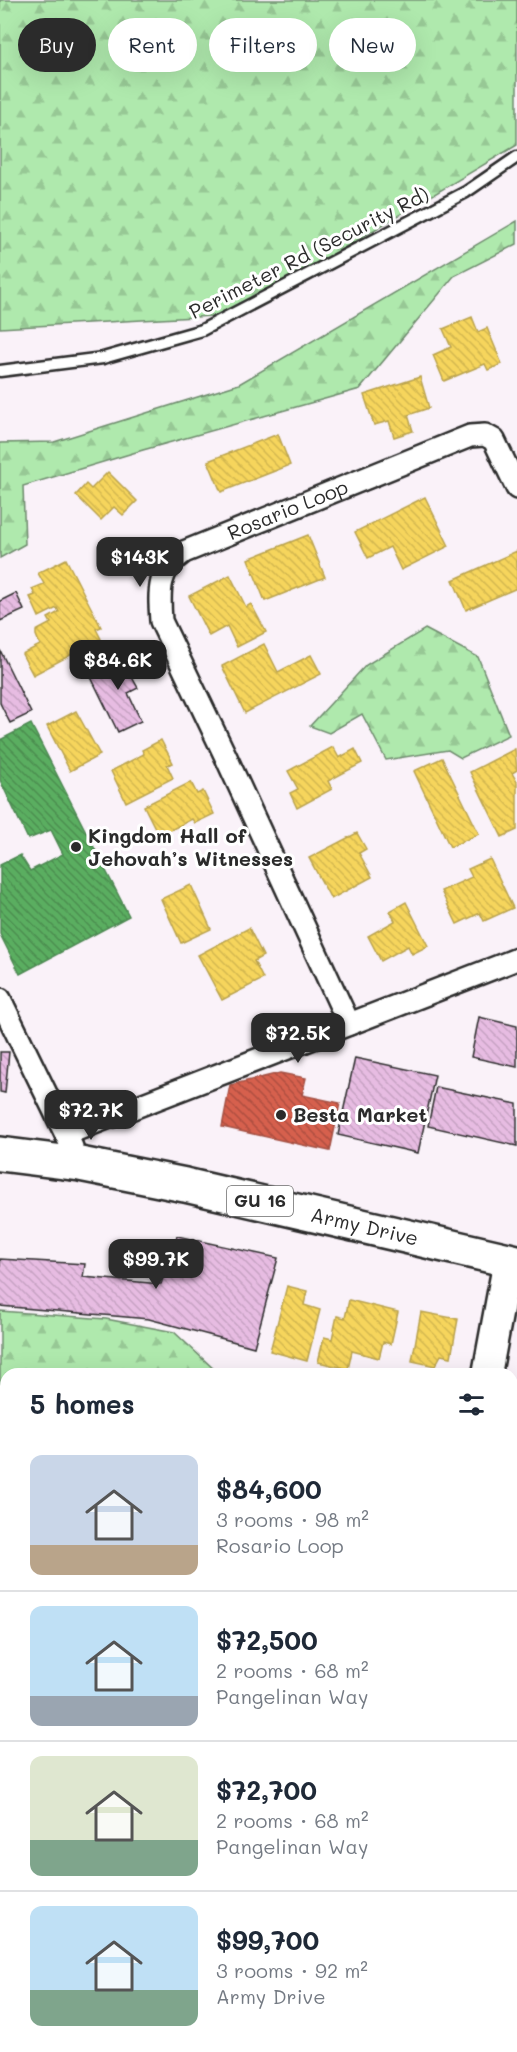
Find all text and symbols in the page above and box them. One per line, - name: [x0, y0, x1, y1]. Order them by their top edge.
- chip: Buy: [18, 18, 96, 72]
- chip: Rent: [108, 18, 197, 72]
- chip: Filters: [209, 18, 317, 72]
- chip: New: [329, 18, 416, 72]
- street label: Perimeter Rd (Security Rd): [184, 180, 433, 324]
- street label: Rosario Loop: [223, 473, 351, 545]
- pin: $143K: [98, 537, 182, 588]
- text: $143K: [110, 543, 170, 569]
- pin: $84.6K: [69, 640, 167, 691]
- text: $84.6K: [84, 646, 152, 672]
- place label: Kingdom Hall of Jehovah’s Witnesses: [88, 822, 293, 871]
- marker: Kingdom Hall of Jehovah’s Witnesses: [69, 840, 83, 854]
- pin: $72.5K: [249, 1013, 347, 1064]
- text: $72.5K: [265, 1019, 331, 1045]
- pin: $72.7K: [42, 1090, 140, 1141]
- text: $72.7K: [58, 1096, 124, 1122]
- place label: Besta Market: [293, 1101, 427, 1127]
- marker: Besta Market: [274, 1108, 288, 1122]
- road number: GU 16: [227, 1186, 293, 1216]
- street label: Army Drive: [308, 1201, 421, 1251]
- pin: $99.7K: [107, 1239, 205, 1290]
- text: $99.7K: [123, 1245, 189, 1271]
- text: 5 homes: [30, 1387, 135, 1421]
- icon: filters: [455, 1388, 488, 1421]
- text: $84,600: [216, 1472, 322, 1506]
- icon: home: [78, 1479, 150, 1551]
- text: 3 rooms · 98 m²: [216, 1506, 369, 1532]
- text: Rosario Loop: [216, 1532, 344, 1558]
- text: $72,500: [216, 1623, 318, 1657]
- icon: home: [78, 1630, 150, 1702]
- text: 2 rooms · 68 m²: [216, 1657, 369, 1683]
- text: Pangelinan Way: [216, 1683, 368, 1709]
- text: $72,700: [216, 1773, 317, 1807]
- icon: home: [78, 1780, 150, 1852]
- text: 2 rooms · 68 m²: [216, 1807, 369, 1833]
- text: Pangelinan Way: [216, 1833, 368, 1859]
- text: $99,700: [216, 1923, 319, 1957]
- icon: home: [78, 1930, 150, 2002]
- text: 3 rooms · 92 m²: [216, 1957, 368, 1983]
- text: Army Drive: [216, 1983, 326, 2009]

